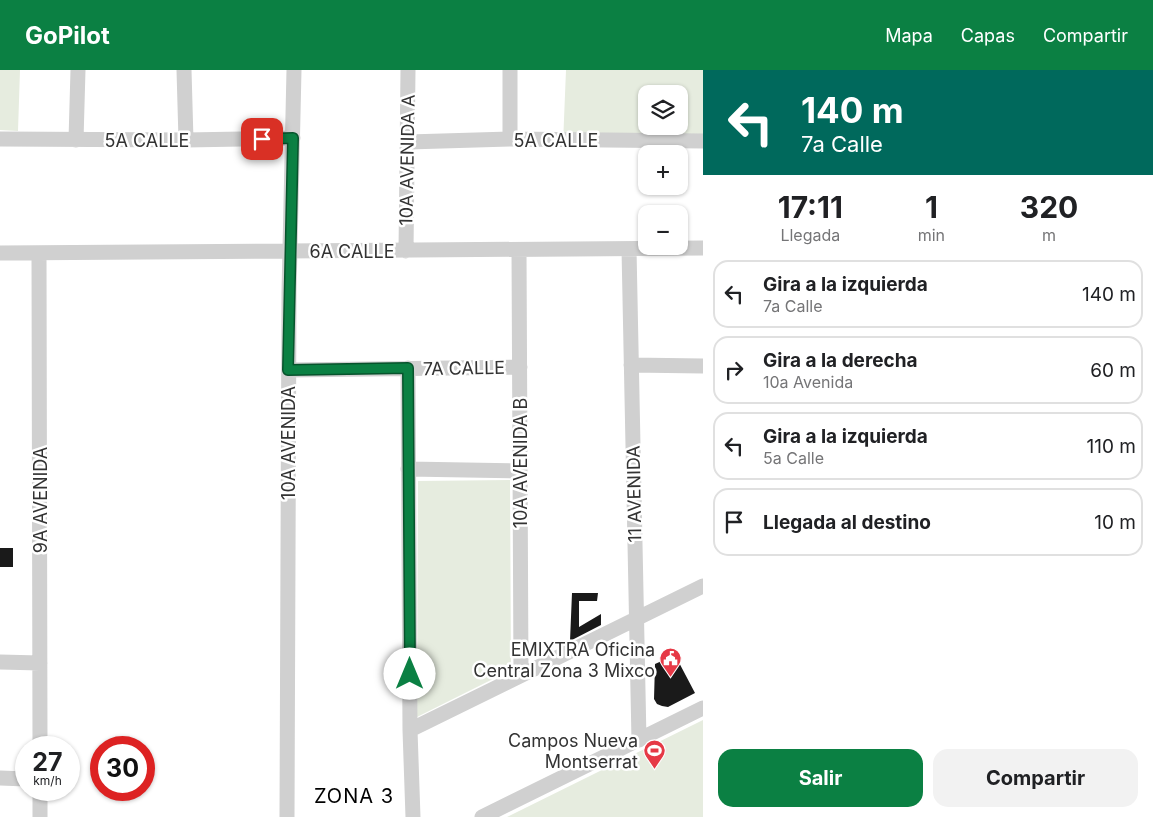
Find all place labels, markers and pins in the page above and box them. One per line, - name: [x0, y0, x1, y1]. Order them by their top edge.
- pin: [241, 118, 283, 160]
- place label: EMIXTRA Oficina Central Zona 3 Mixco: [473, 639, 655, 681]
- public building icon: EMIXTRA Oficina Central Zona 3 Mixco: [659, 647, 683, 678]
- place label: Campos Nueva Montserrat: [508, 730, 638, 772]
- sports icon: Campos Nueva Montserrat: [642, 738, 666, 769]

